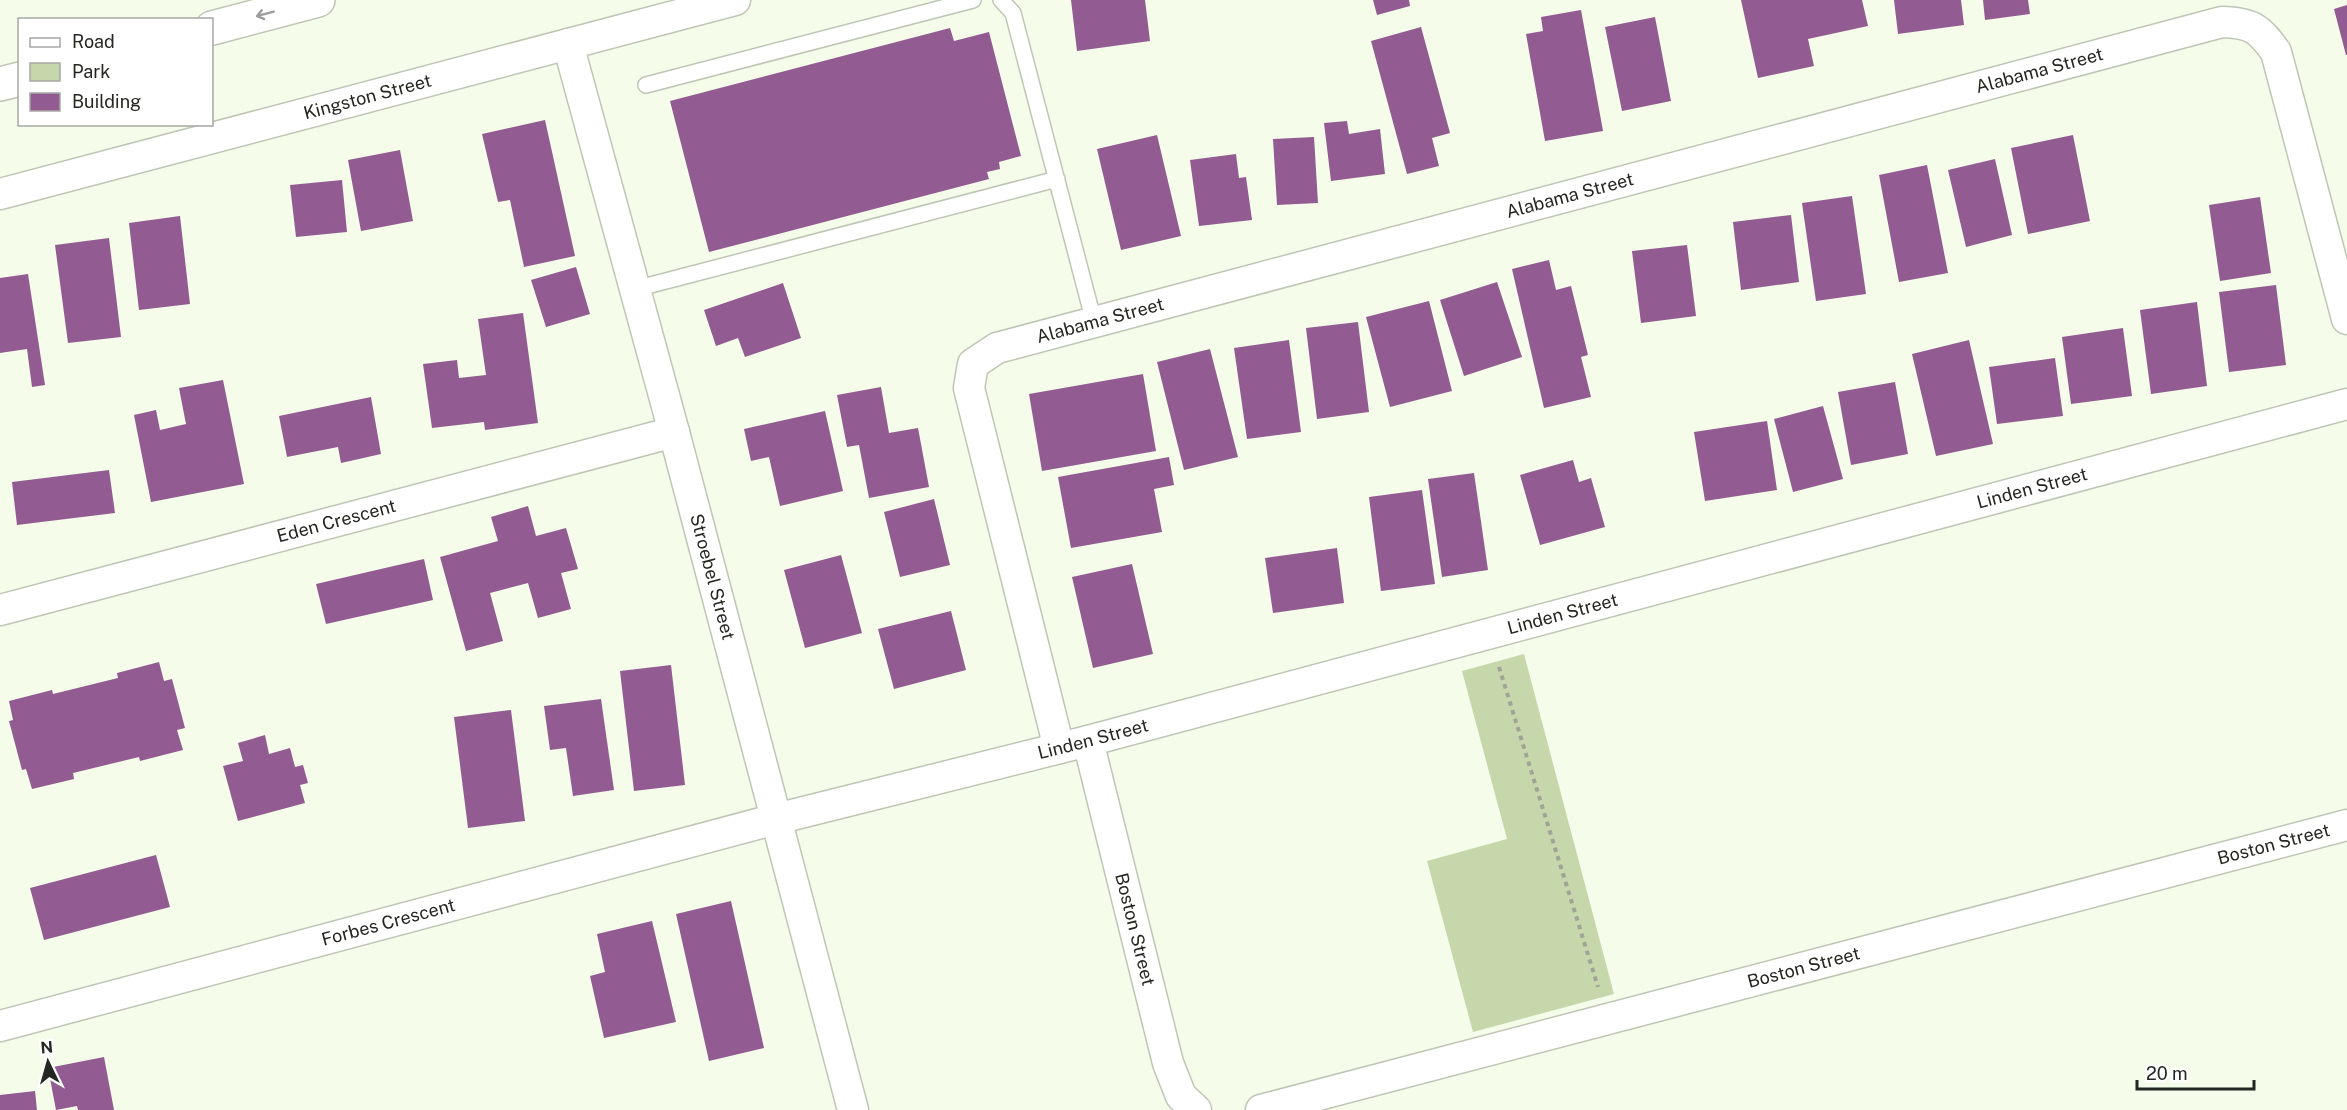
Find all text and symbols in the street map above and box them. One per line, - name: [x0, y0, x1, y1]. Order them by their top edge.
- one-way arrow: [256, 9, 275, 20]
- legend: [18, 18, 213, 126]
- text: Road: [72, 31, 115, 52]
- street label: Alabama Street: [1973, 43, 2105, 97]
- text: Park: [72, 61, 110, 82]
- street label: Kingston Street: [301, 70, 433, 123]
- text: Building: [72, 91, 141, 112]
- street label: Alabama Street: [1504, 168, 1636, 222]
- street label: Alabama Street: [1034, 293, 1166, 347]
- street label: Linden Street: [1974, 463, 2090, 513]
- street label: Eden Crescent: [275, 495, 398, 546]
- street label: Stroebel Street: [686, 511, 739, 642]
- street label: Linden Street: [1505, 589, 1620, 638]
- street label: Linden Street: [1035, 714, 1151, 763]
- street label: Boston Street: [2215, 819, 2332, 869]
- street label: Boston Street: [1111, 871, 1159, 988]
- street label: Forbes Crescent: [319, 894, 457, 950]
- street label: Boston Street: [1745, 942, 1862, 992]
- north arrow: [18, 1032, 78, 1092]
- text: N: [40, 1038, 54, 1058]
- scale bar: [2137, 1053, 2254, 1091]
- text: 20 m: [2146, 1063, 2188, 1084]

